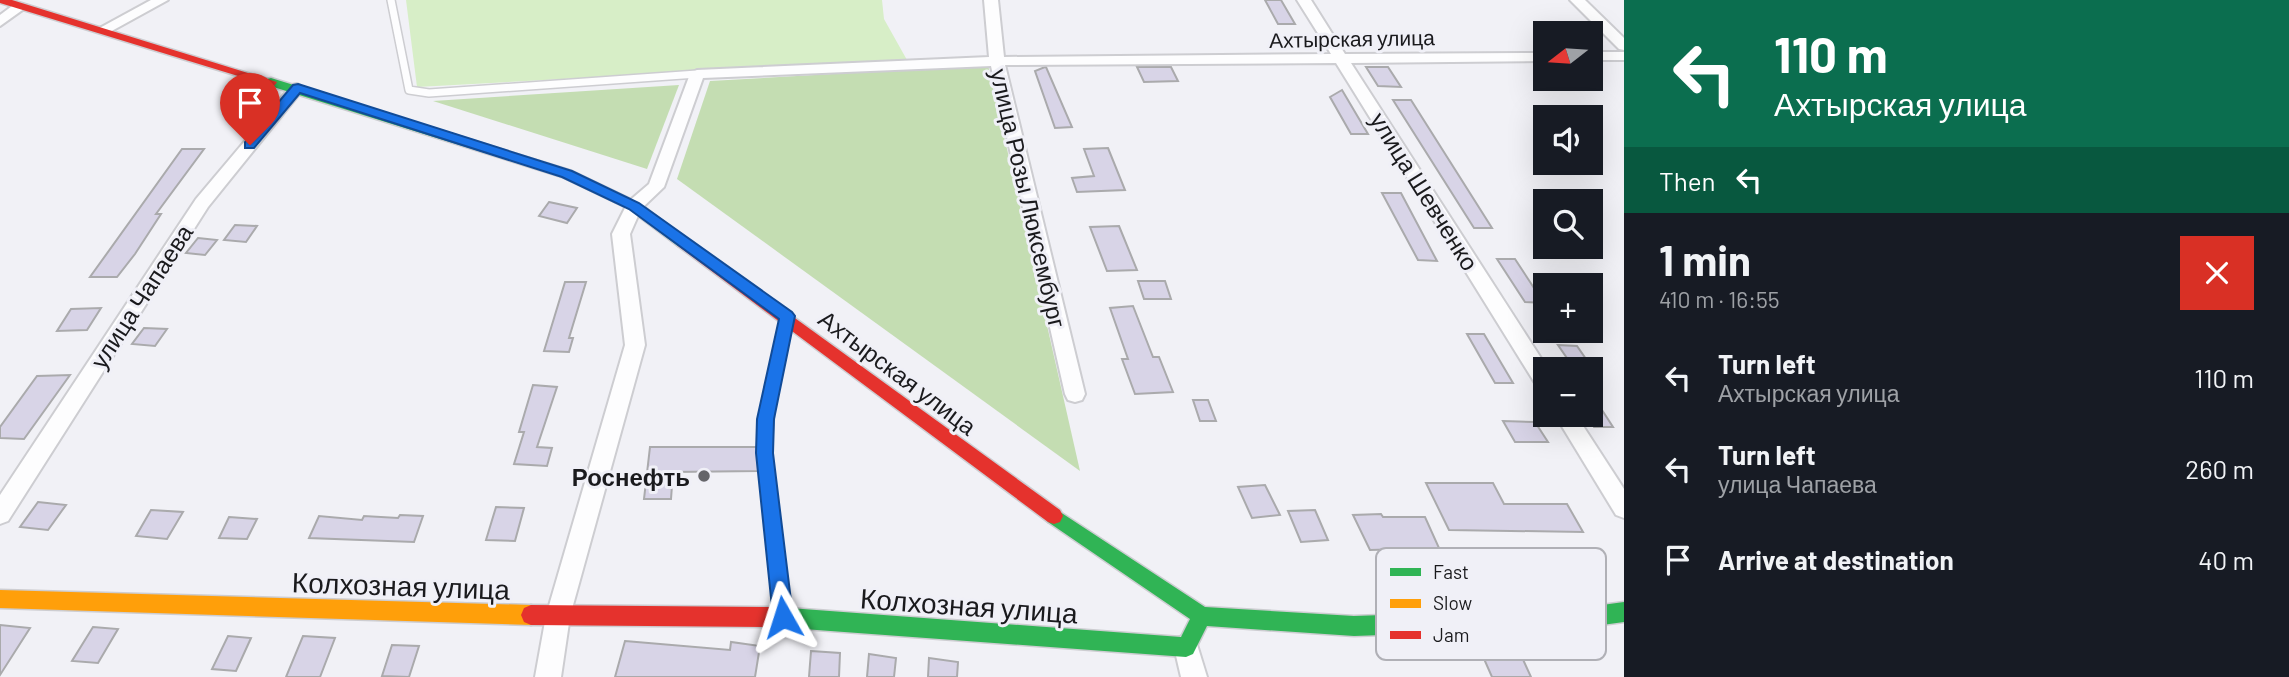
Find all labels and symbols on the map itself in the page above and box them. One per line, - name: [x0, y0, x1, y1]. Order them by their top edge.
- north arrow: [1533, 21, 1603, 91]
- street label: Ахтырская улица: [1269, 24, 1435, 52]
- street label: улица Розы Люксембург: [985, 66, 1073, 331]
- pin: [220, 73, 280, 145]
- street label: улица Шевченко: [1365, 107, 1485, 275]
- street label: улица Чапаева: [84, 218, 199, 373]
- street label: Ахтырская улица: [814, 303, 983, 441]
- place label: Роснефть: [572, 462, 690, 491]
- marker: Роснефть: [696, 468, 712, 484]
- legend: [1376, 548, 1606, 660]
- text: Fast: [1433, 560, 1469, 583]
- street label: Колхозная улица: [291, 564, 511, 606]
- position arrow: [746, 580, 820, 654]
- street label: Колхозная улица: [859, 580, 1079, 630]
- text: Slow: [1433, 591, 1472, 614]
- text: Jam: [1433, 623, 1469, 646]

